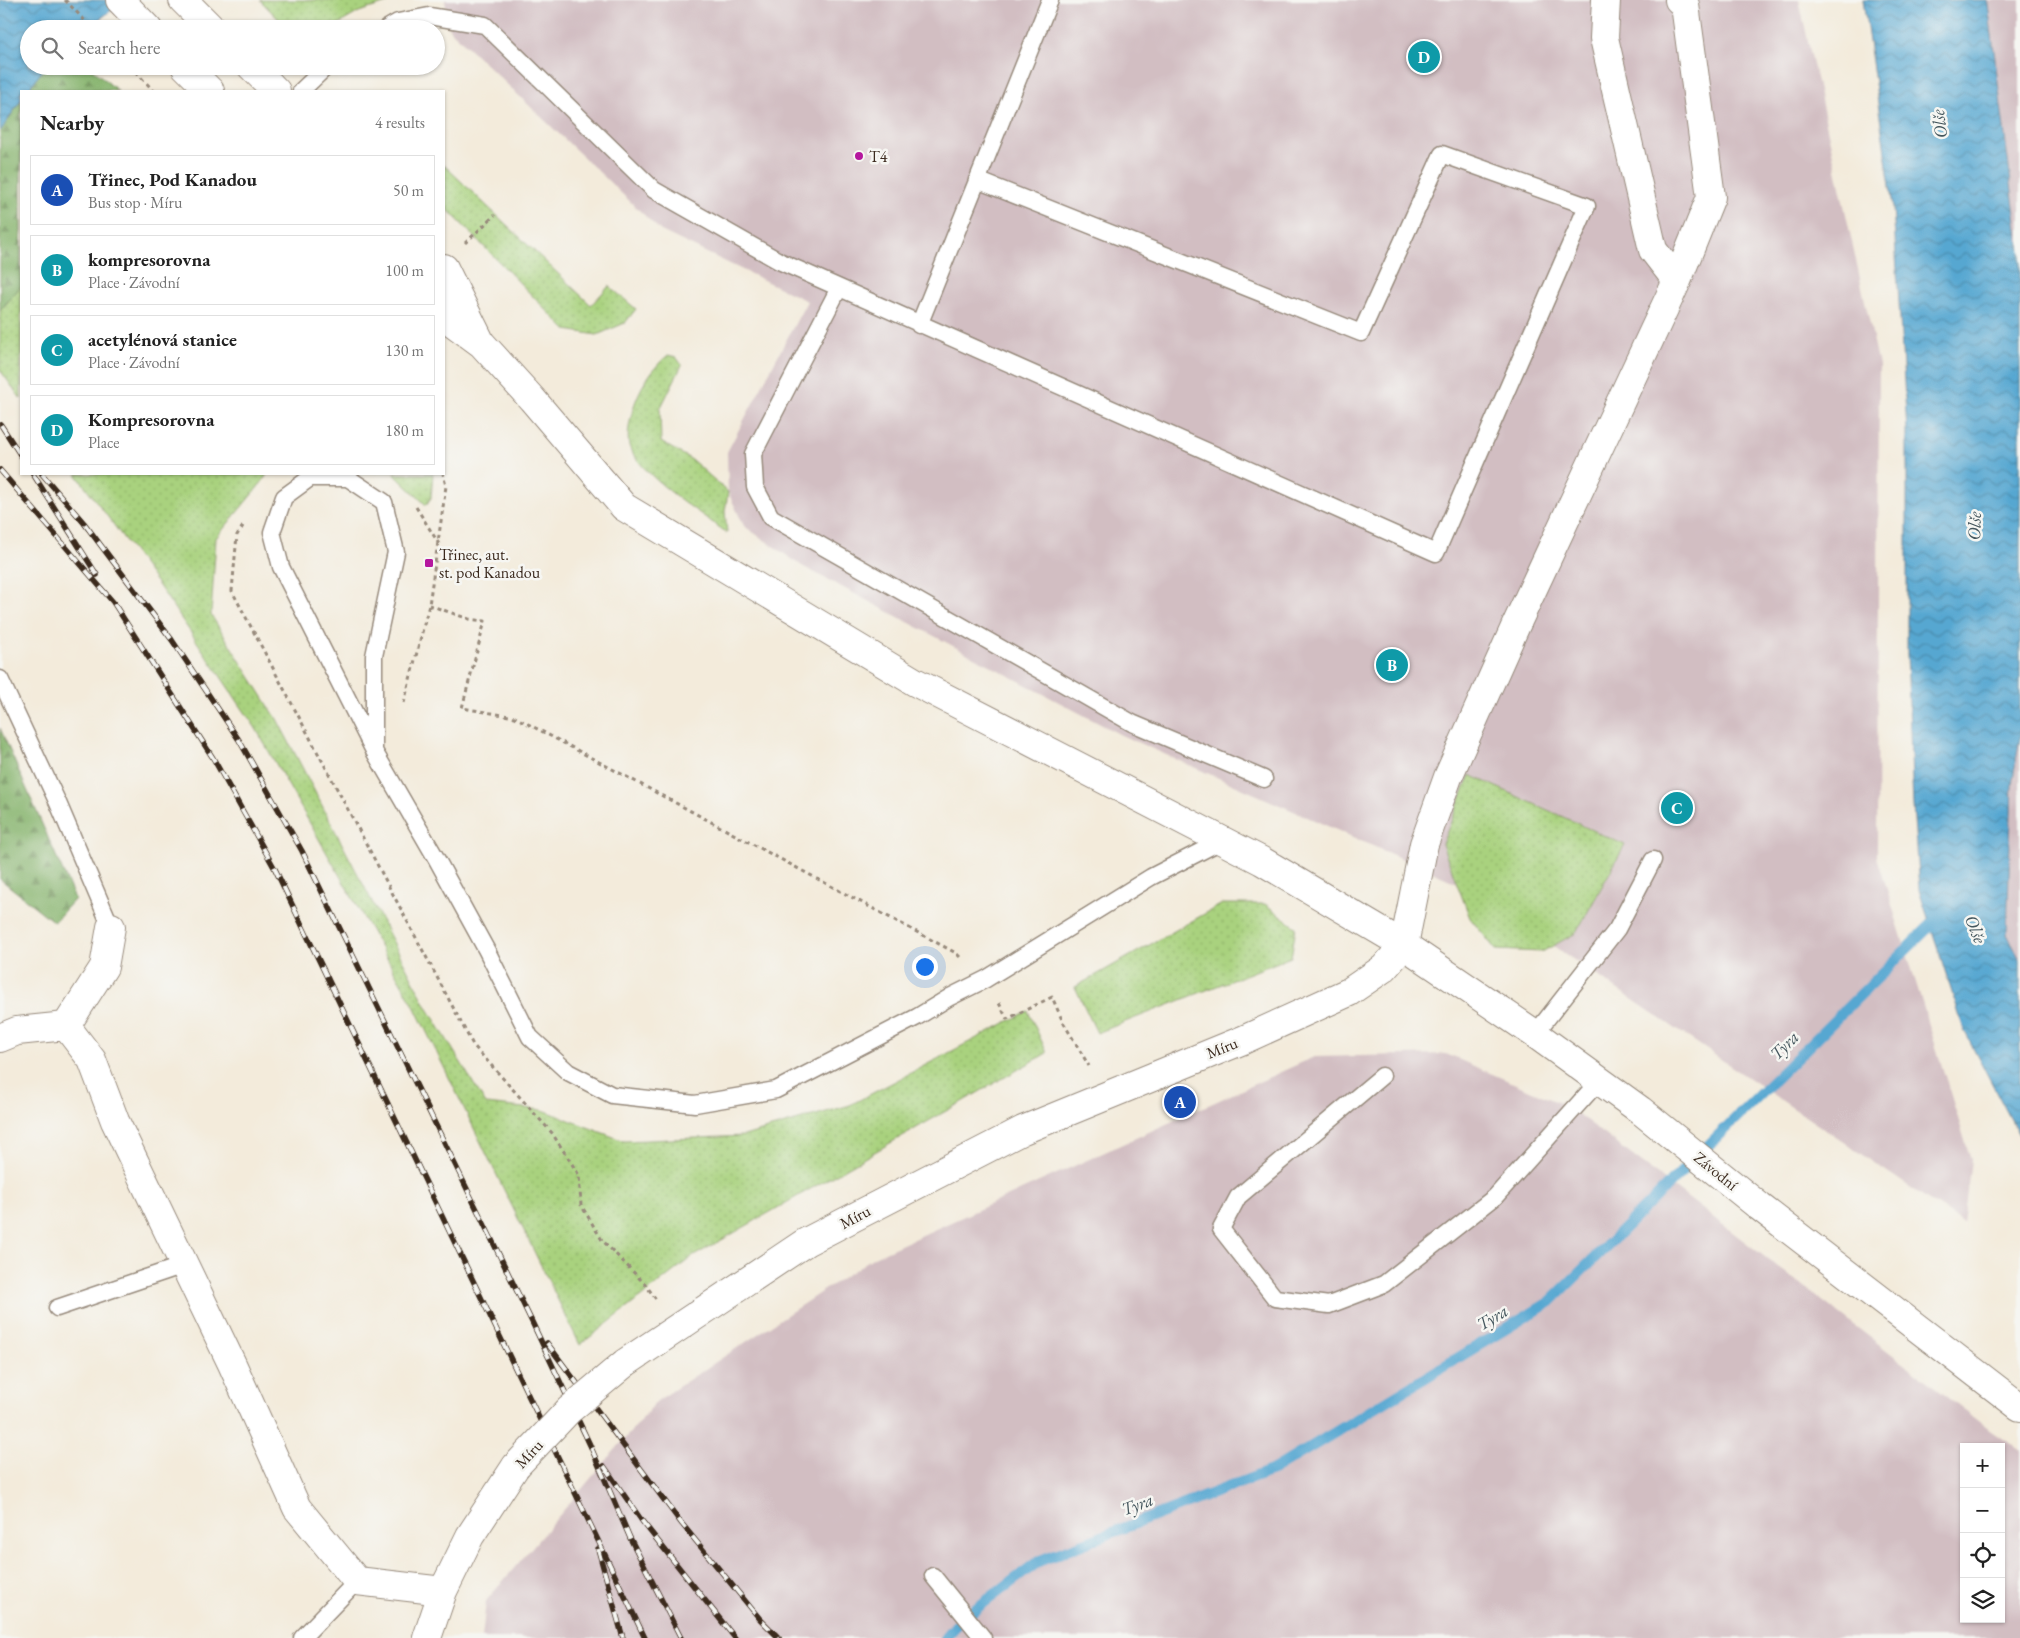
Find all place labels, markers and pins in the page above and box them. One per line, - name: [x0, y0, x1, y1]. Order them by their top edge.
- pin: D: [1408, 38, 1440, 76]
- place label: T4: [869, 146, 888, 167]
- marker: T4: [853, 150, 865, 162]
- place label: Třinec, aut. st. pod Kanadou: [439, 544, 541, 583]
- marker: Třinec, aut. st. pod Kanadou: [423, 557, 435, 569]
- pin: B: [1376, 646, 1408, 684]
- pin: C: [1661, 789, 1693, 827]
- pin: A: [1164, 1083, 1196, 1121]

